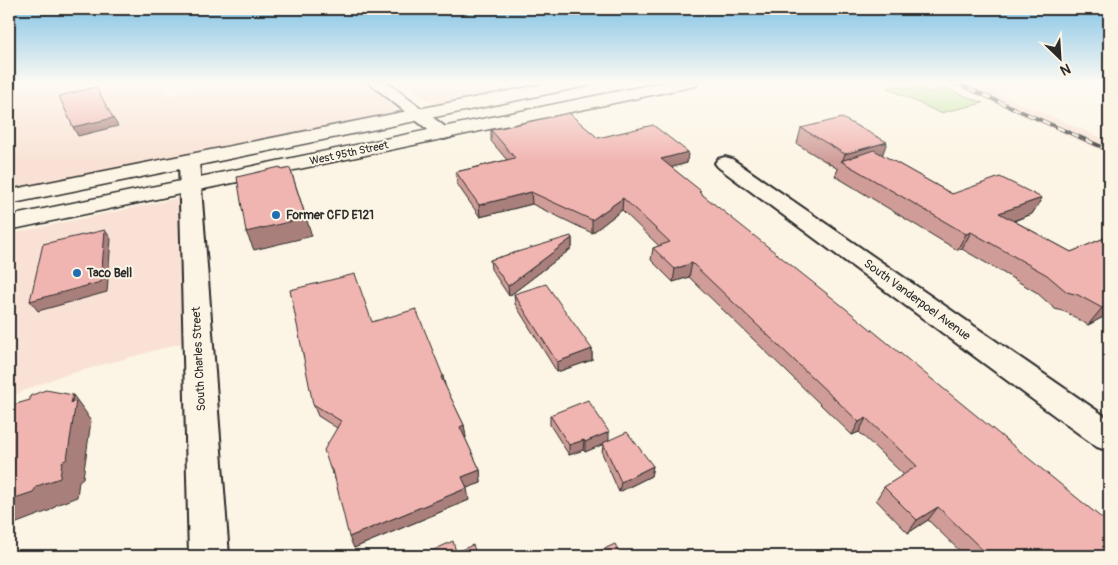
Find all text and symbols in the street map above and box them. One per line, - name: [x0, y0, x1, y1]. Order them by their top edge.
- north arrow: [1036, 32, 1086, 82]
- text: N: [1057, 60, 1073, 79]
- street label: West 95th Street: [309, 138, 390, 168]
- place label: Former CFD E121: [286, 208, 374, 223]
- marker: Former CFD E121: [270, 209, 282, 221]
- street label: South Vanderpoel Avenue: [861, 256, 973, 344]
- place label: Taco Bell: [86, 266, 132, 281]
- marker: Taco Bell: [71, 267, 83, 279]
- street label: South Charles Street: [189, 306, 209, 412]

